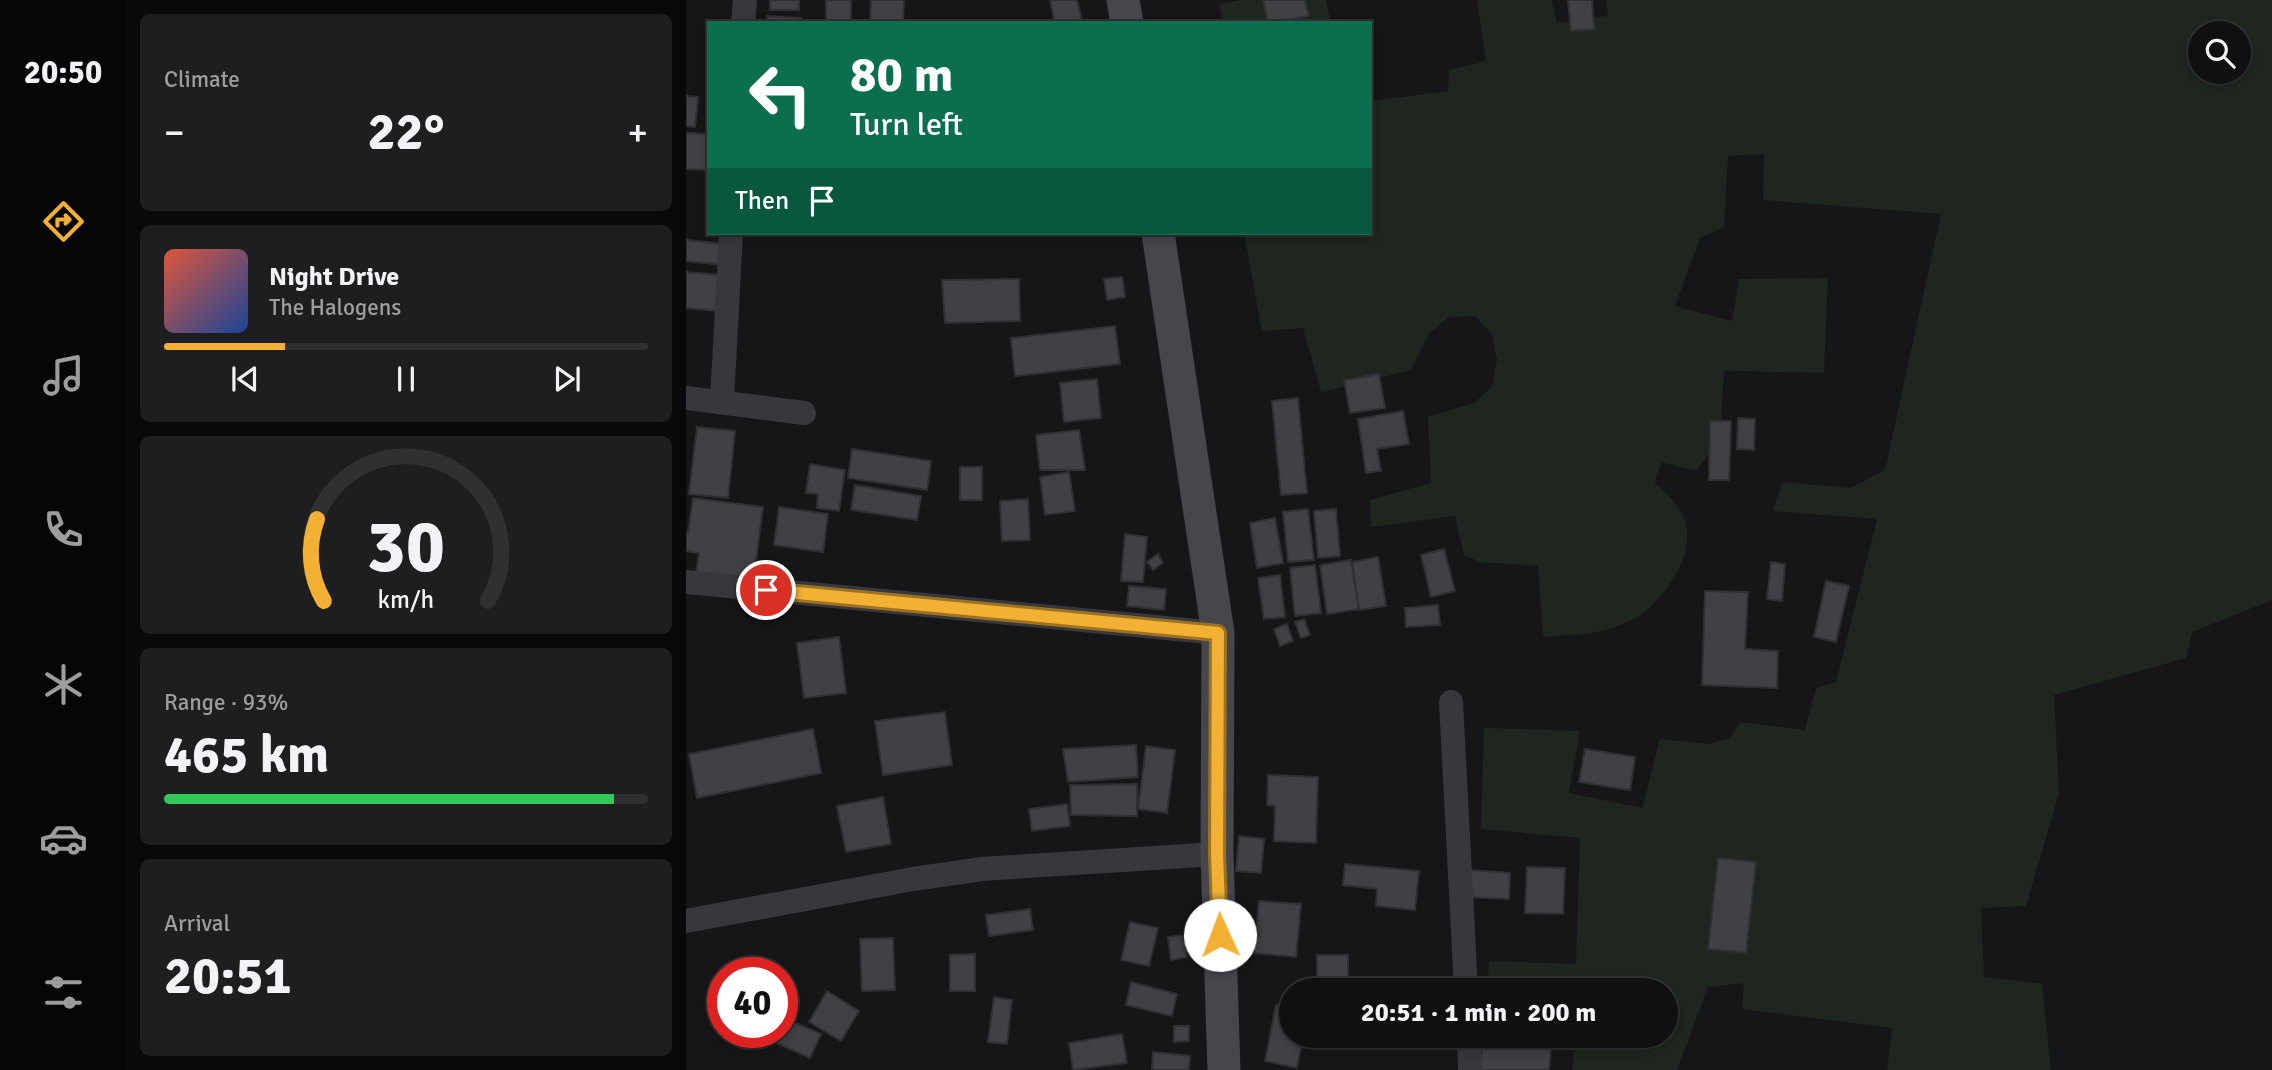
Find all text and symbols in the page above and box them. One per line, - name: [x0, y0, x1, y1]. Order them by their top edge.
- map controls: [2188, 21, 2251, 84]
- button: search: [2188, 21, 2251, 84]
- text: 80 m: [850, 45, 953, 105]
- icon: left: [735, 49, 826, 140]
- text: 20:50: [24, 53, 102, 92]
- text: Climate: [164, 65, 240, 94]
- text: 22°: [368, 100, 444, 164]
- text: Turn left: [850, 105, 963, 144]
- text: −: [164, 109, 185, 156]
- text: +: [627, 109, 648, 156]
- icon: arrive: [803, 182, 841, 220]
- text: Then: [735, 185, 789, 217]
- icon: directions: [39, 197, 88, 246]
- text: Night Drive: [269, 261, 399, 293]
- text: The Halogens: [269, 293, 401, 322]
- icon: music: [39, 351, 88, 400]
- icon: previous: [226, 360, 264, 398]
- icon: pause: [387, 360, 425, 398]
- icon: next: [548, 360, 586, 398]
- text: 30: [367, 503, 445, 592]
- icon: phone: [39, 505, 88, 554]
- pin: [736, 560, 796, 620]
- icon: arrive: [747, 571, 785, 609]
- text: km/h: [378, 584, 434, 615]
- icon: climate: [39, 660, 88, 709]
- text: Range · 93%: [164, 688, 288, 717]
- text: 465 km: [164, 723, 329, 787]
- icon: car: [39, 814, 88, 863]
- position arrow: [1183, 898, 1257, 972]
- text: Arrival: [164, 909, 230, 938]
- text: 20:51: [164, 944, 292, 1008]
- speed limit sign: 40: [707, 957, 798, 1048]
- icon: filters: [39, 968, 88, 1017]
- text: 20:51 · 1 min · 200 m: [1361, 997, 1596, 1029]

